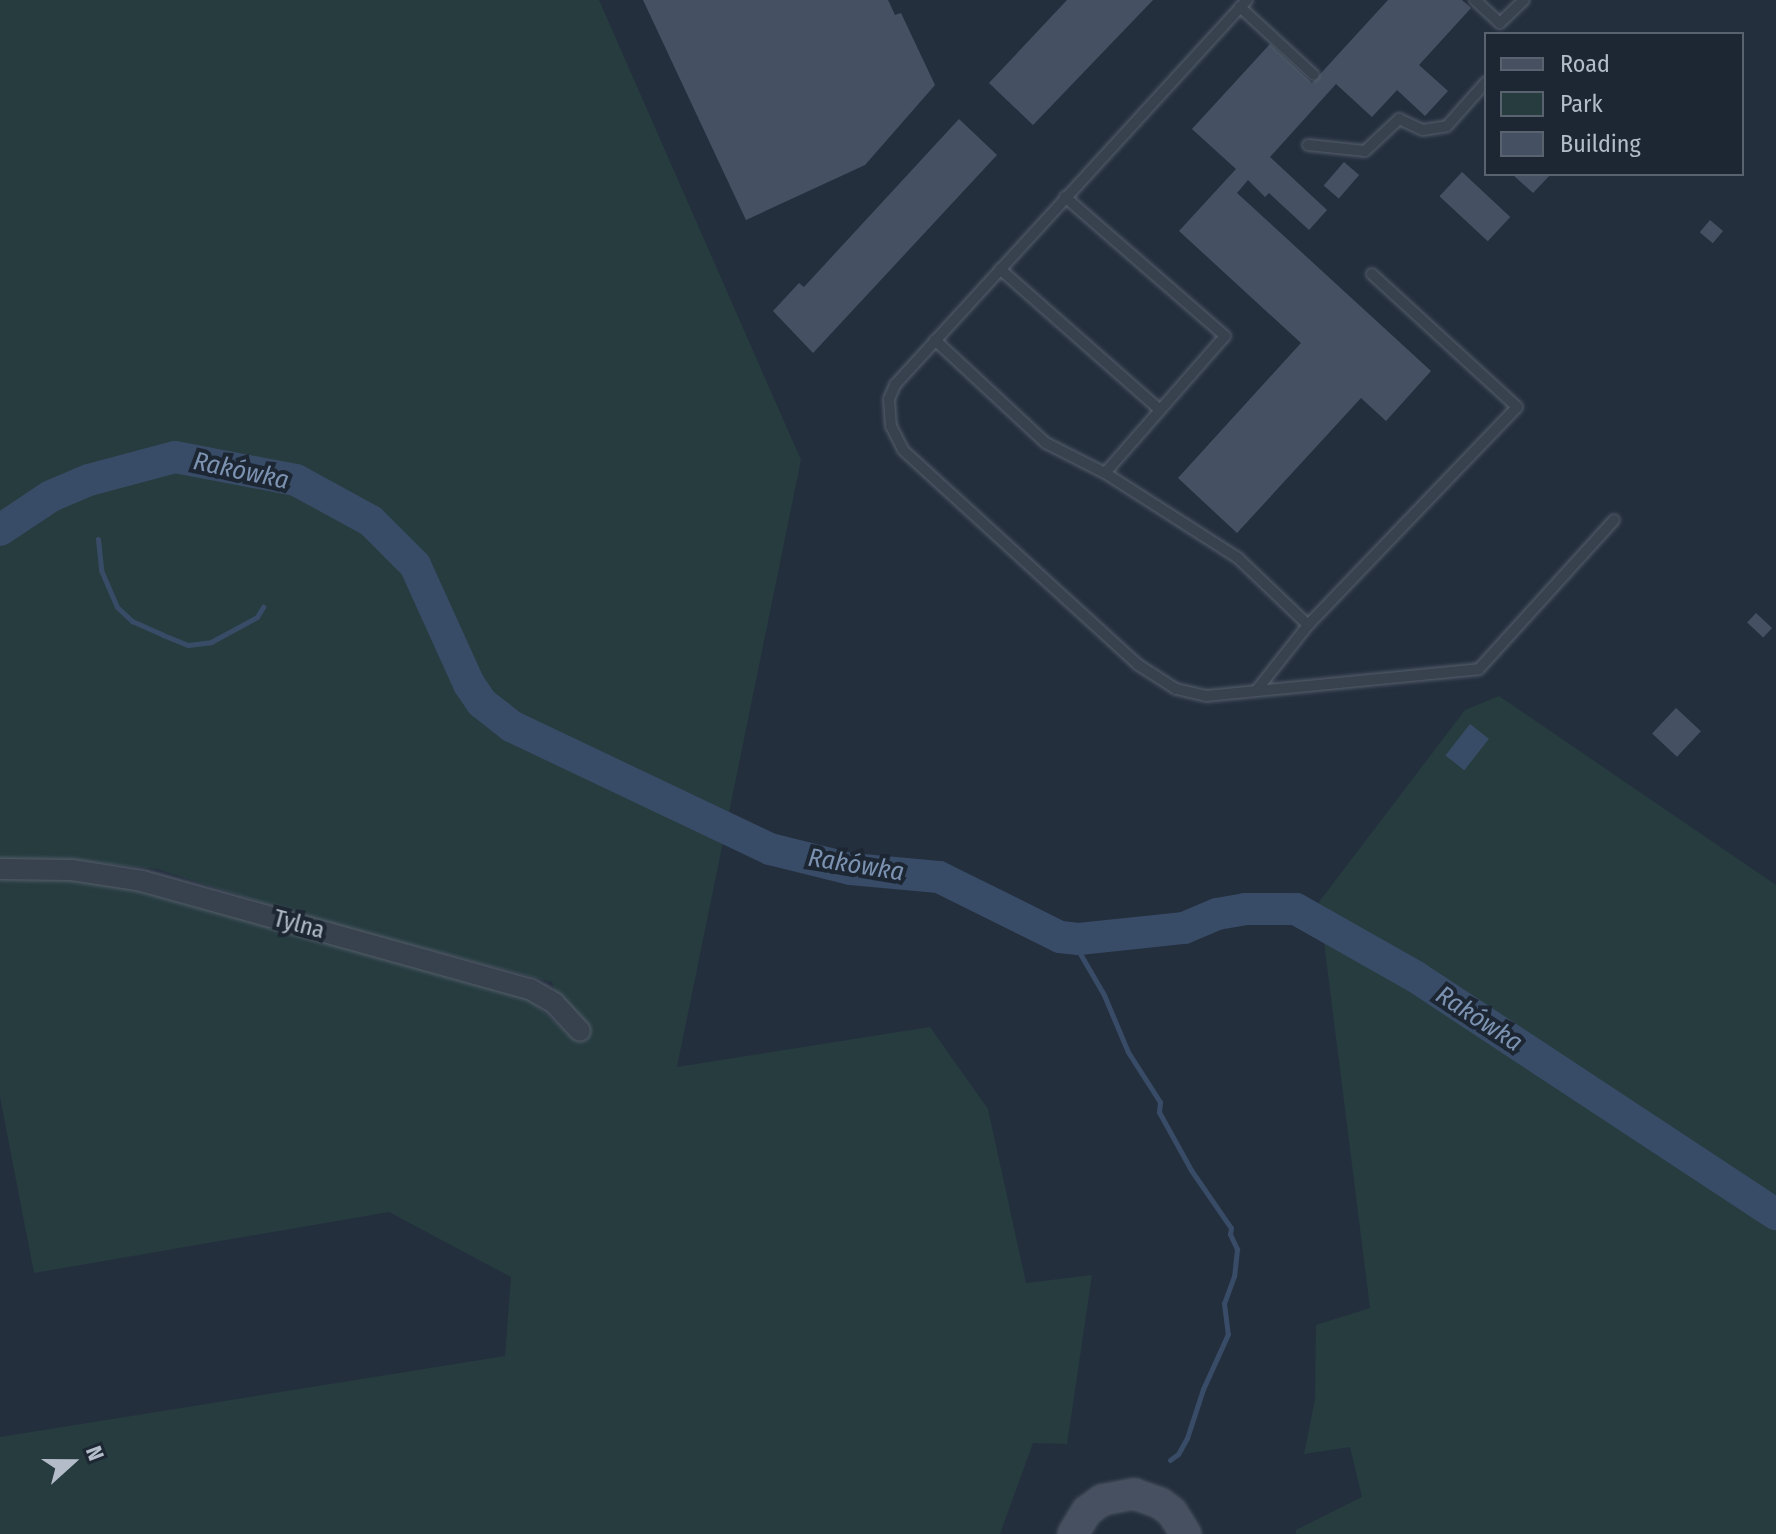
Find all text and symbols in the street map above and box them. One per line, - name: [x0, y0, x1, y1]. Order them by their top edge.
- legend: [1484, 32, 1744, 176]
- text: Road: [1560, 50, 1610, 78]
- text: Park: [1560, 90, 1603, 118]
- text: Building: [1560, 130, 1641, 158]
- water label: Rakówka: [190, 446, 292, 496]
- water label: Rakówka: [806, 842, 906, 888]
- street label: Tylna: [270, 904, 328, 946]
- water label: Rakówka: [1430, 980, 1528, 1058]
- north arrow: [32, 1422, 112, 1502]
- text: N: [80, 1442, 110, 1464]

